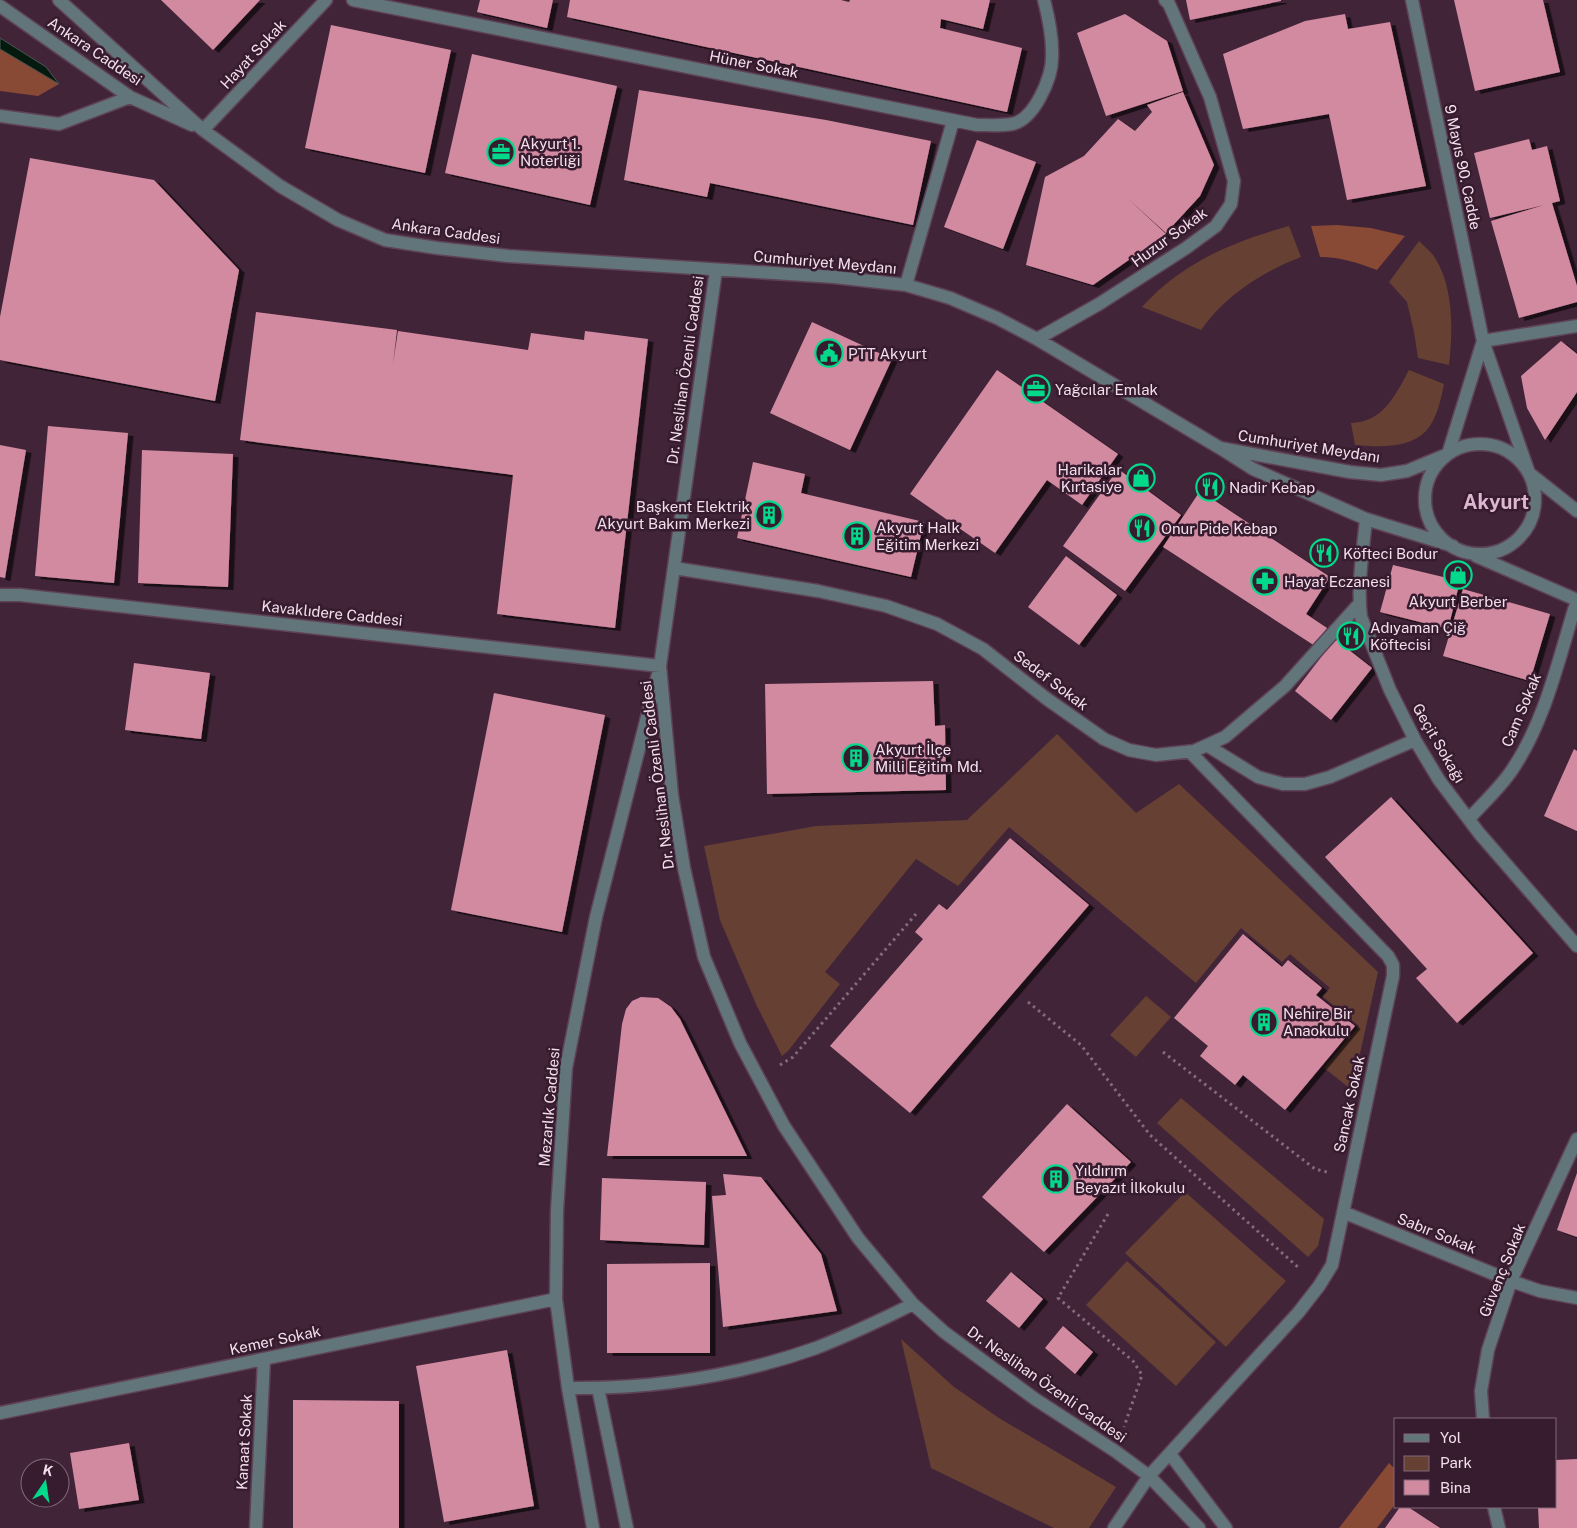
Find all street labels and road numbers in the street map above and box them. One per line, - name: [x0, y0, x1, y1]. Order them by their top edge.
- street label: Ankara Caddesi: [45, 13, 145, 89]
- street label: Hayat Sokak: [217, 16, 289, 92]
- street label: Hüner Sokak: [708, 47, 800, 81]
- street label: 9 Mayıs 90. Cadde: [1441, 103, 1485, 231]
- street label: Huzur Sokak: [1128, 204, 1210, 270]
- street label: Ankara Caddesi: [391, 215, 501, 247]
- street label: Cumhuriyet Meydanı: [753, 247, 897, 277]
- street label: Dr. Neslihan Özenli Caddesi: [662, 275, 707, 465]
- street label: Cumhuriyet Meydanı: [1237, 426, 1381, 466]
- street label: Kavaklıdere Caddesi: [261, 597, 403, 629]
- street label: Sedef Sokak: [1010, 647, 1092, 713]
- street label: Cam Sokak: [1498, 670, 1544, 750]
- street label: Dr. Neslihan Özenli Caddesi: [636, 680, 677, 871]
- street label: Geçit Sokağı: [1409, 700, 1469, 786]
- street label: Mezarlık Caddesi: [535, 1047, 563, 1167]
- street label: Sancak Sokak: [1330, 1054, 1368, 1154]
- street label: Sabır Sokak: [1395, 1209, 1479, 1257]
- street label: Güvenç Sokak: [1475, 1221, 1529, 1319]
- street label: Kemer Sokak: [228, 1322, 322, 1358]
- street label: Dr. Neslihan Özenli Caddesi: [964, 1322, 1130, 1445]
- street label: Kanaat Sokak: [233, 1394, 255, 1490]

